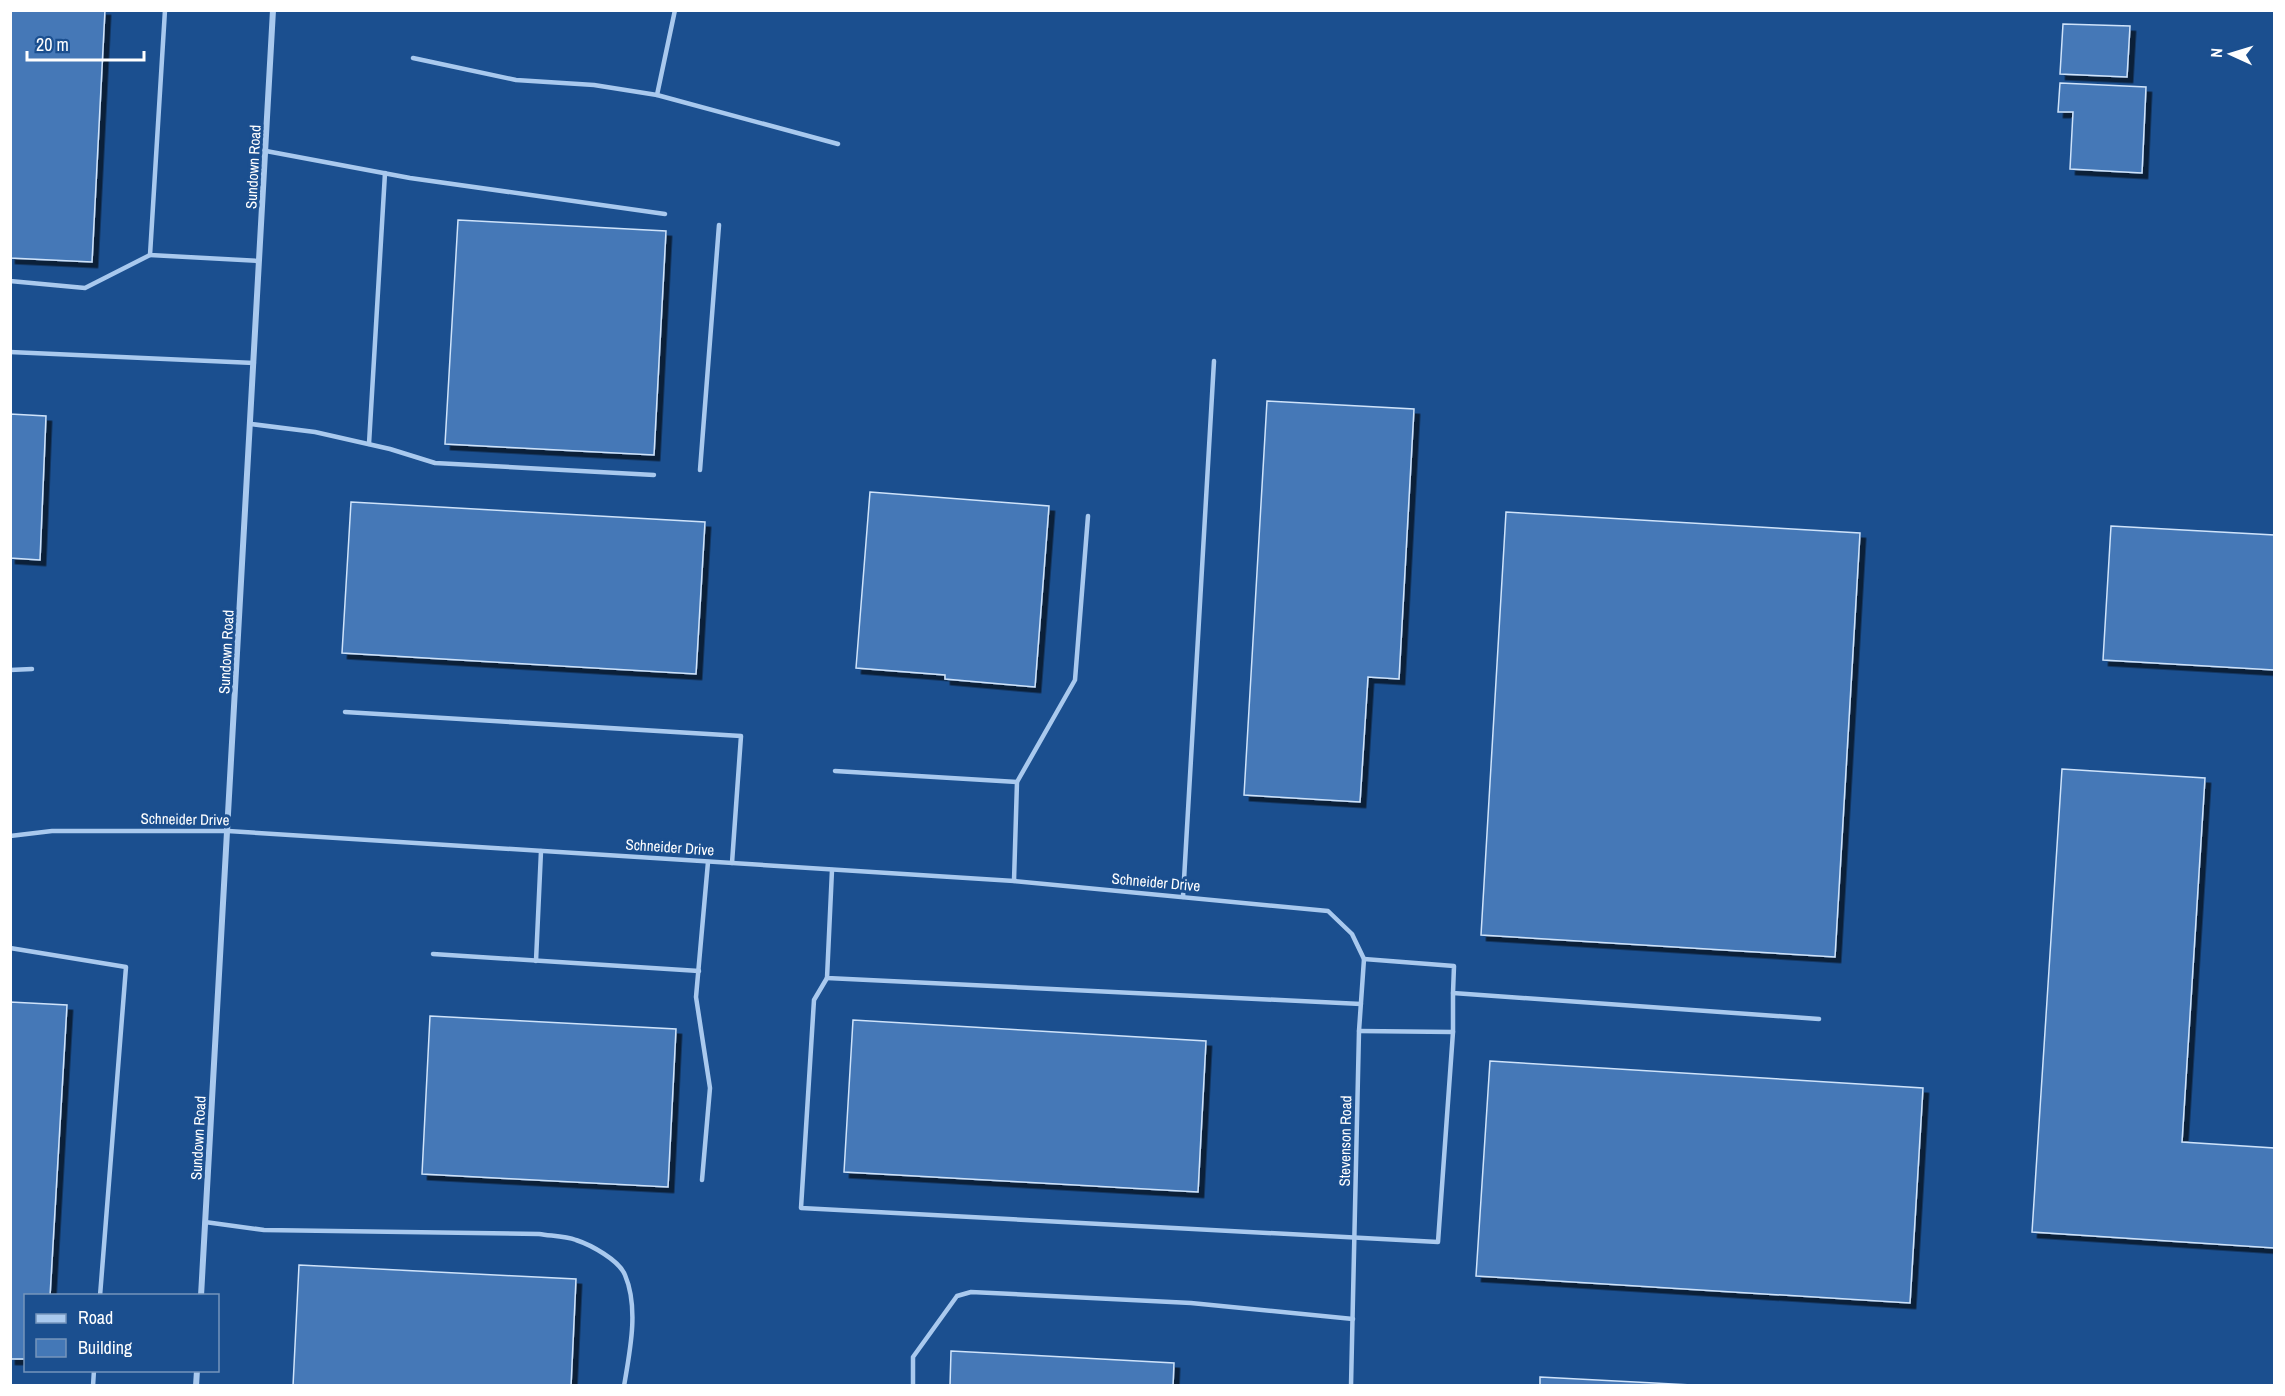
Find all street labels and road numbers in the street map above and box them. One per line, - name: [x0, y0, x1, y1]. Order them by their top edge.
- street label: Sundown Road: [240, 124, 266, 210]
- street label: Sundown Road: [213, 609, 239, 695]
- street label: Schneider Drive: [140, 808, 230, 830]
- street label: Schneider Drive: [625, 833, 715, 861]
- street label: Schneider Drive: [1111, 868, 1201, 896]
- street label: Sundown Road: [185, 1095, 211, 1181]
- street label: Stevenson Road: [1334, 1095, 1356, 1187]

